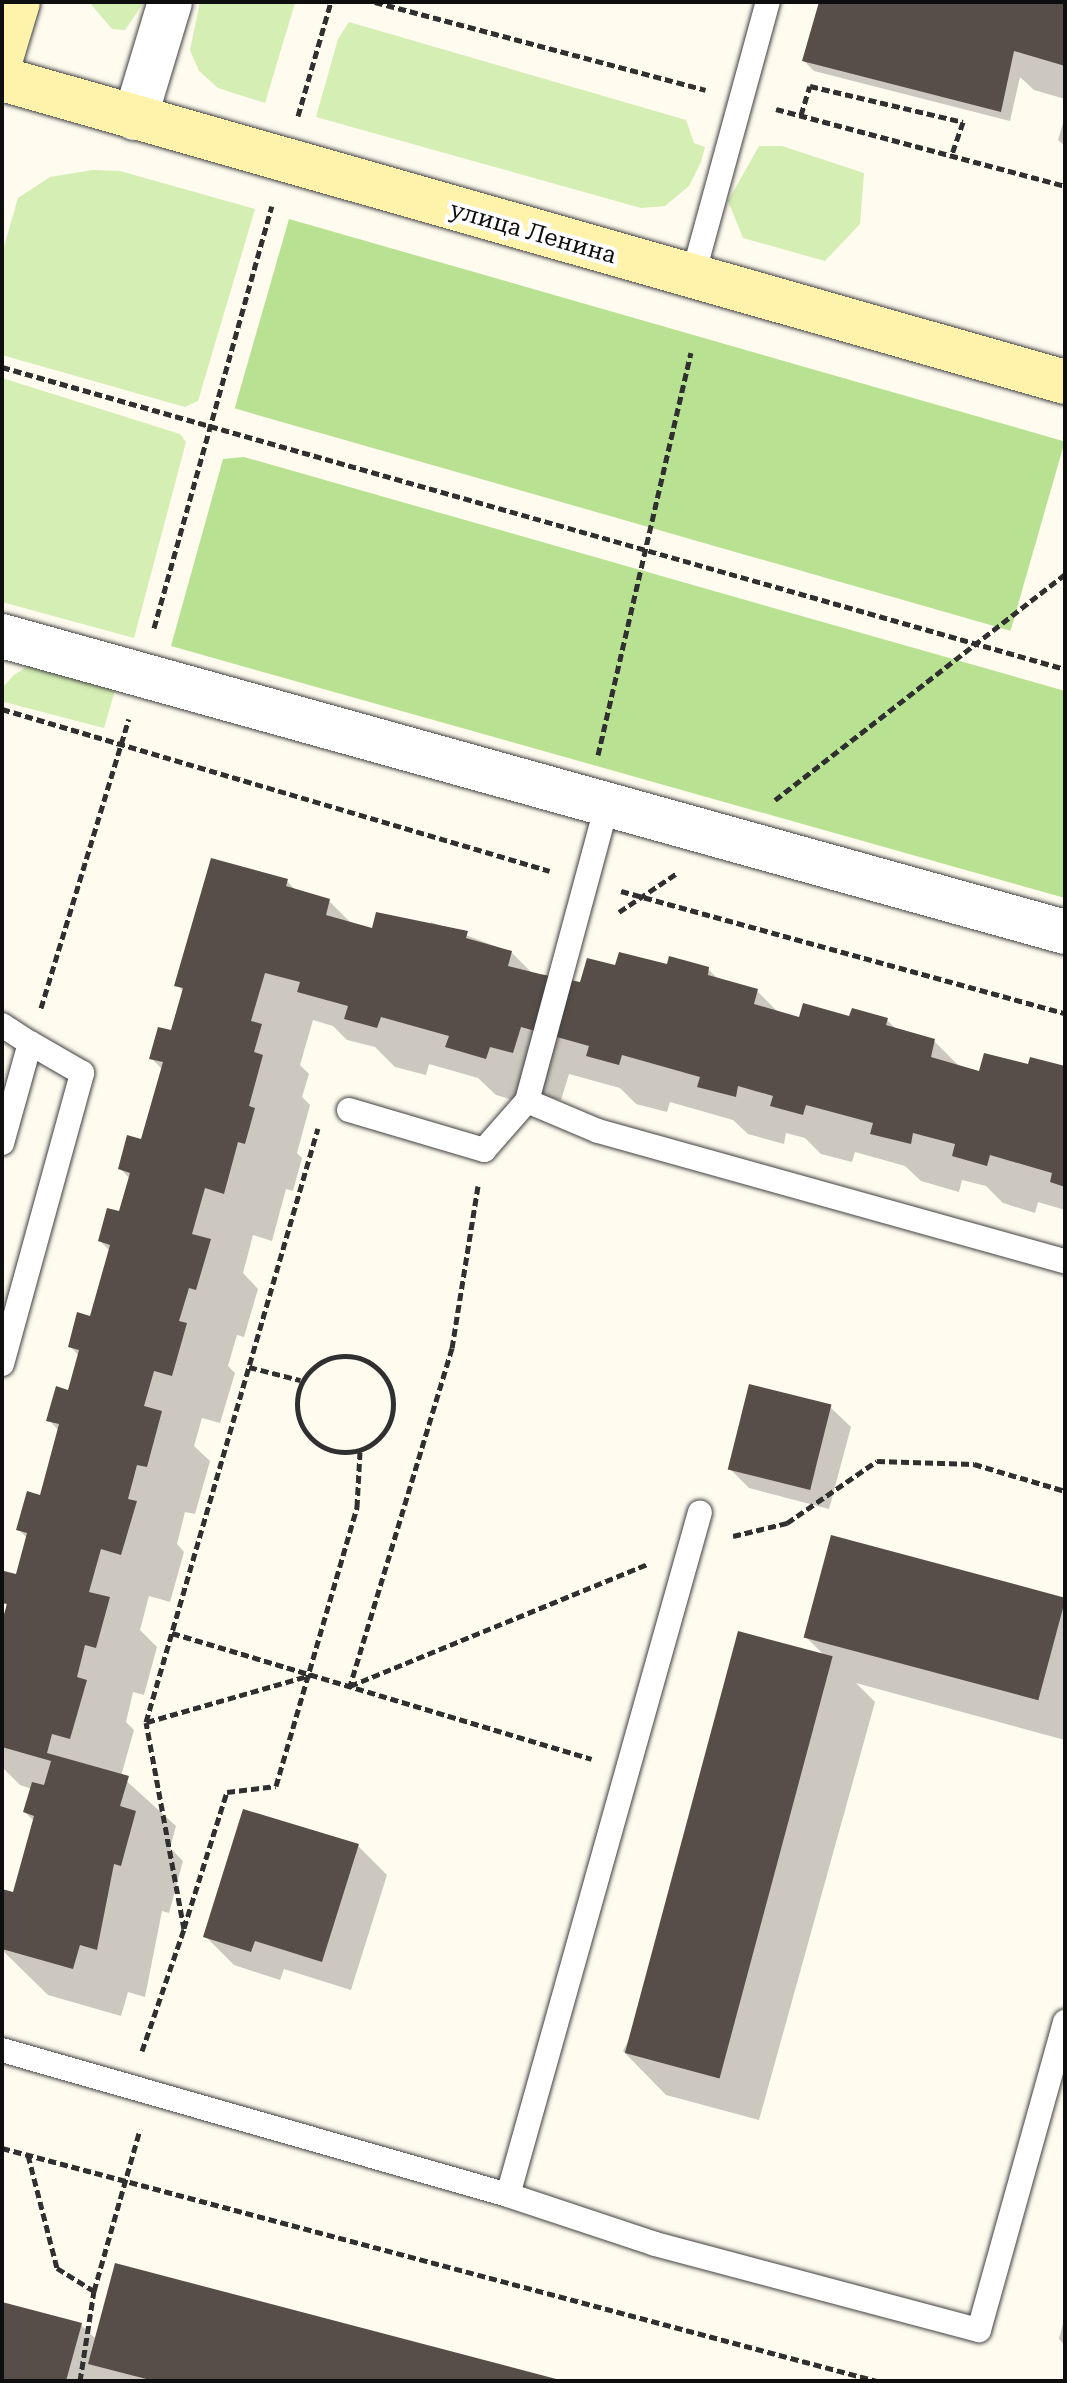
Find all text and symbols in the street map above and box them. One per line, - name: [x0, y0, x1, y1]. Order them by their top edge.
- street label: улица Ленина: [447, 196, 619, 270]

